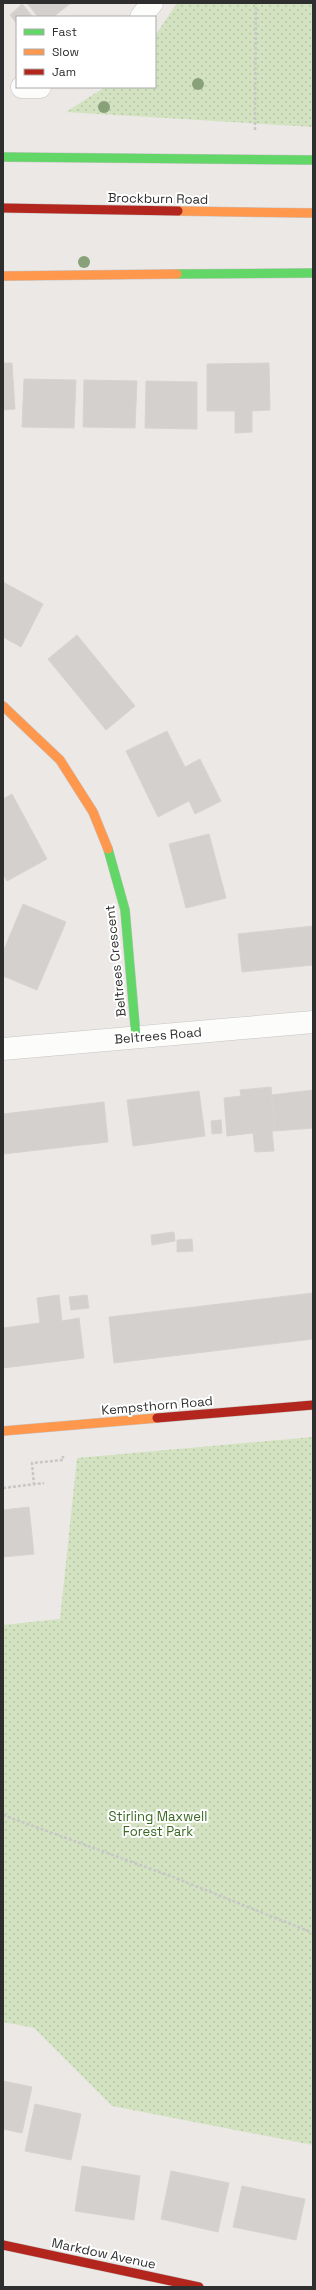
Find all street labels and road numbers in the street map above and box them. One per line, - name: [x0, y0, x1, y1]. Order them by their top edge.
- street label: Brockburn Road: [108, 189, 208, 208]
- street label: Beltrees Crescent: [101, 904, 130, 1018]
- street label: Beltrees Road: [114, 1023, 202, 1048]
- street label: Kempsthorn Road: [101, 1392, 213, 1419]
- street label: Markdow Avenue: [50, 2234, 158, 2273]

